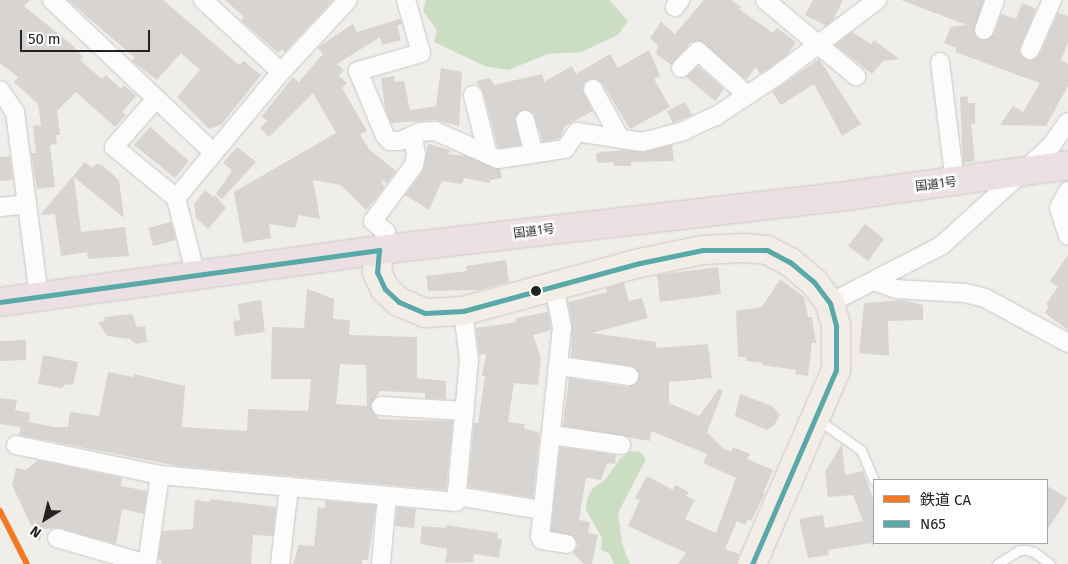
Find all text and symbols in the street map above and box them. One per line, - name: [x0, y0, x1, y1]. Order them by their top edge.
- scale bar: [22, 20, 152, 52]
- text: 50 m: [28, 30, 61, 48]
- street label: 国道1号: [915, 175, 957, 195]
- street label: 国道1号: [513, 222, 555, 242]
- unlabelled marker: [531, 286, 541, 296]
- legend: [873, 479, 1048, 544]
- text: 鉄道 CA: [920, 491, 971, 509]
- north arrow: [20, 494, 70, 544]
- text: N65: [920, 515, 946, 533]
- text: N: [27, 522, 45, 541]

